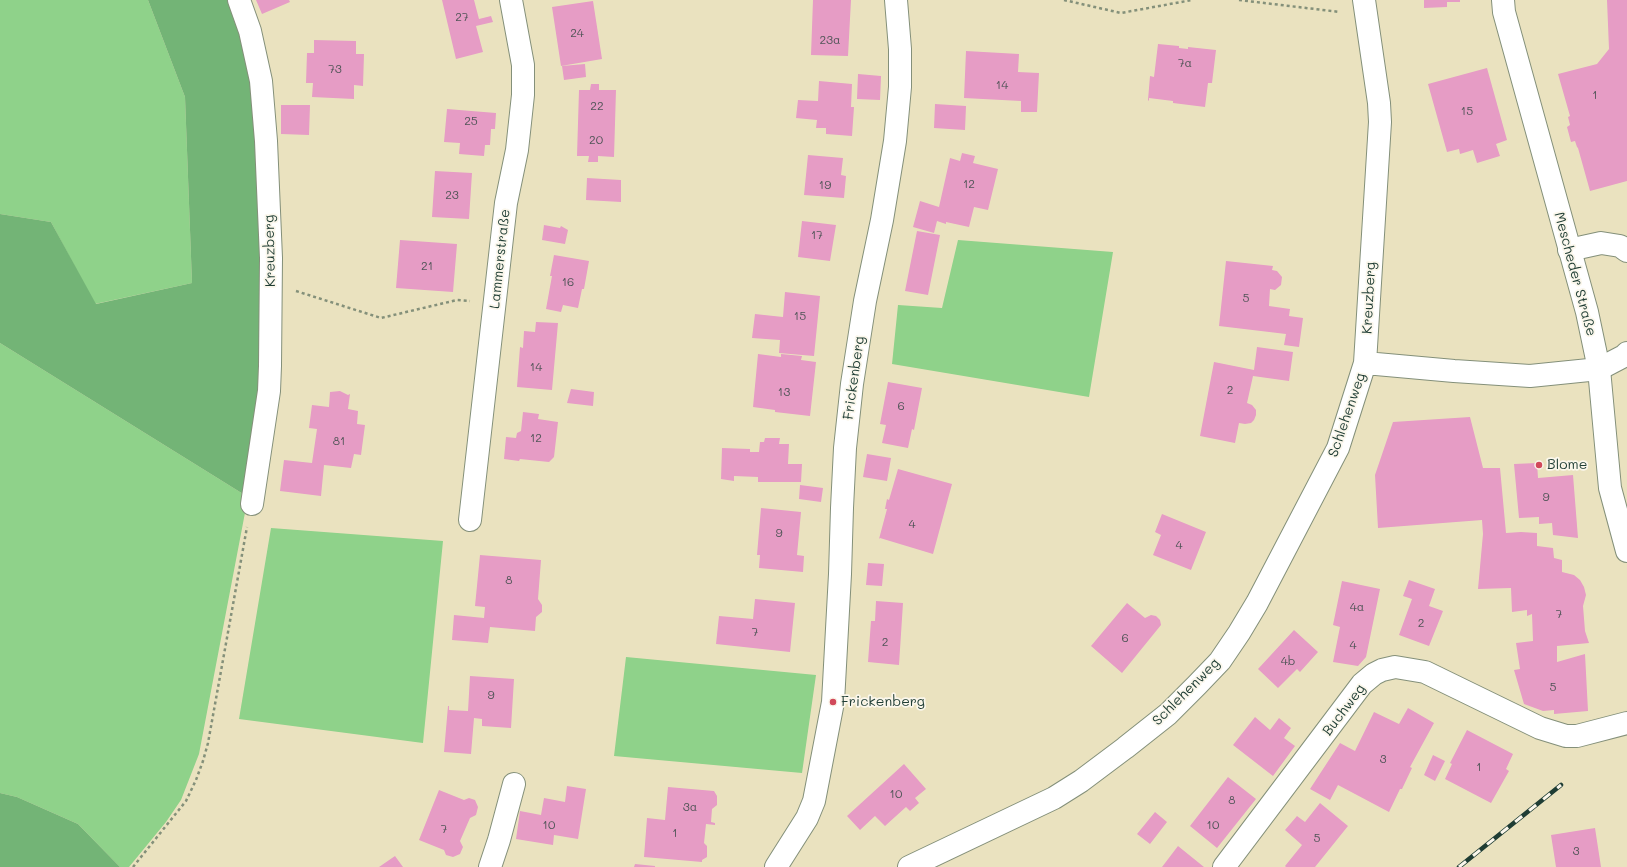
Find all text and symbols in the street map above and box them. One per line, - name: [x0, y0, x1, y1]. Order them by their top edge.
- house number: 27: [455, 10, 469, 24]
- house number: 24: [570, 26, 584, 40]
- house number: 23a: [819, 33, 841, 47]
- house number: 7a: [1178, 56, 1192, 70]
- house number: 73: [328, 62, 342, 76]
- house number: 14: [996, 78, 1008, 92]
- house number: 1: [1592, 88, 1598, 102]
- house number: 22: [590, 99, 604, 113]
- house number: 15: [1461, 104, 1473, 118]
- house number: 25: [464, 114, 478, 128]
- house number: 20: [589, 133, 603, 147]
- house number: 12: [963, 177, 975, 191]
- house number: 19: [819, 178, 831, 192]
- house number: 23: [445, 188, 459, 202]
- street label: Lammerstraße: [486, 208, 514, 310]
- street label: Mescheder Straße: [1550, 210, 1600, 338]
- street label: Kreuzberg: [261, 215, 279, 287]
- house number: 17: [811, 228, 823, 242]
- house number: 21: [421, 259, 433, 273]
- street label: Kreuzberg: [1359, 261, 1379, 335]
- house number: 16: [562, 275, 574, 289]
- house number: 5: [1243, 291, 1249, 305]
- house number: 15: [794, 309, 806, 323]
- street label: Frickenberg: [840, 335, 868, 421]
- house number: 14: [530, 360, 542, 374]
- street label: Schlehenweg: [1325, 371, 1369, 459]
- house number: 2: [1227, 383, 1233, 397]
- house number: 13: [778, 385, 790, 399]
- house number: 6: [897, 399, 905, 413]
- house number: 12: [530, 431, 542, 445]
- house number: 81: [333, 434, 345, 448]
- place label: Blome: [1547, 457, 1587, 473]
- marker: Blome: [1534, 460, 1544, 470]
- house number: 9: [1542, 490, 1550, 504]
- house number: 4: [908, 517, 916, 531]
- house number: 9: [775, 526, 783, 540]
- house number: 4: [1175, 538, 1183, 552]
- house number: 8: [505, 573, 513, 587]
- house number: 4a: [1350, 600, 1364, 614]
- house number: 7: [1556, 607, 1562, 621]
- house number: 2: [1418, 616, 1424, 630]
- house number: 7: [752, 625, 758, 639]
- house number: 6: [1121, 631, 1129, 645]
- house number: 2: [882, 635, 888, 649]
- house number: 4: [1349, 638, 1357, 652]
- house number: 4b: [1281, 654, 1295, 668]
- street label: Schlehenweg: [1149, 655, 1223, 729]
- house number: 5: [1550, 680, 1556, 694]
- street label: Buchweg: [1319, 681, 1369, 739]
- house number: 9: [487, 688, 495, 702]
- place label: Frickenberg: [841, 694, 925, 710]
- marker: Frickenberg: [828, 697, 838, 707]
- house number: 3: [1379, 752, 1387, 766]
- house number: 1: [1476, 760, 1482, 774]
- house number: 10: [890, 787, 902, 801]
- house number: 8: [1228, 793, 1236, 807]
- house number: 3a: [683, 800, 697, 814]
- house number: 10: [543, 818, 555, 832]
- house number: 10: [1207, 818, 1219, 832]
- house number: 7: [441, 822, 447, 836]
- house number: 1: [672, 826, 678, 840]
- house number: 5: [1314, 831, 1320, 845]
- house number: 3: [1572, 844, 1580, 858]

